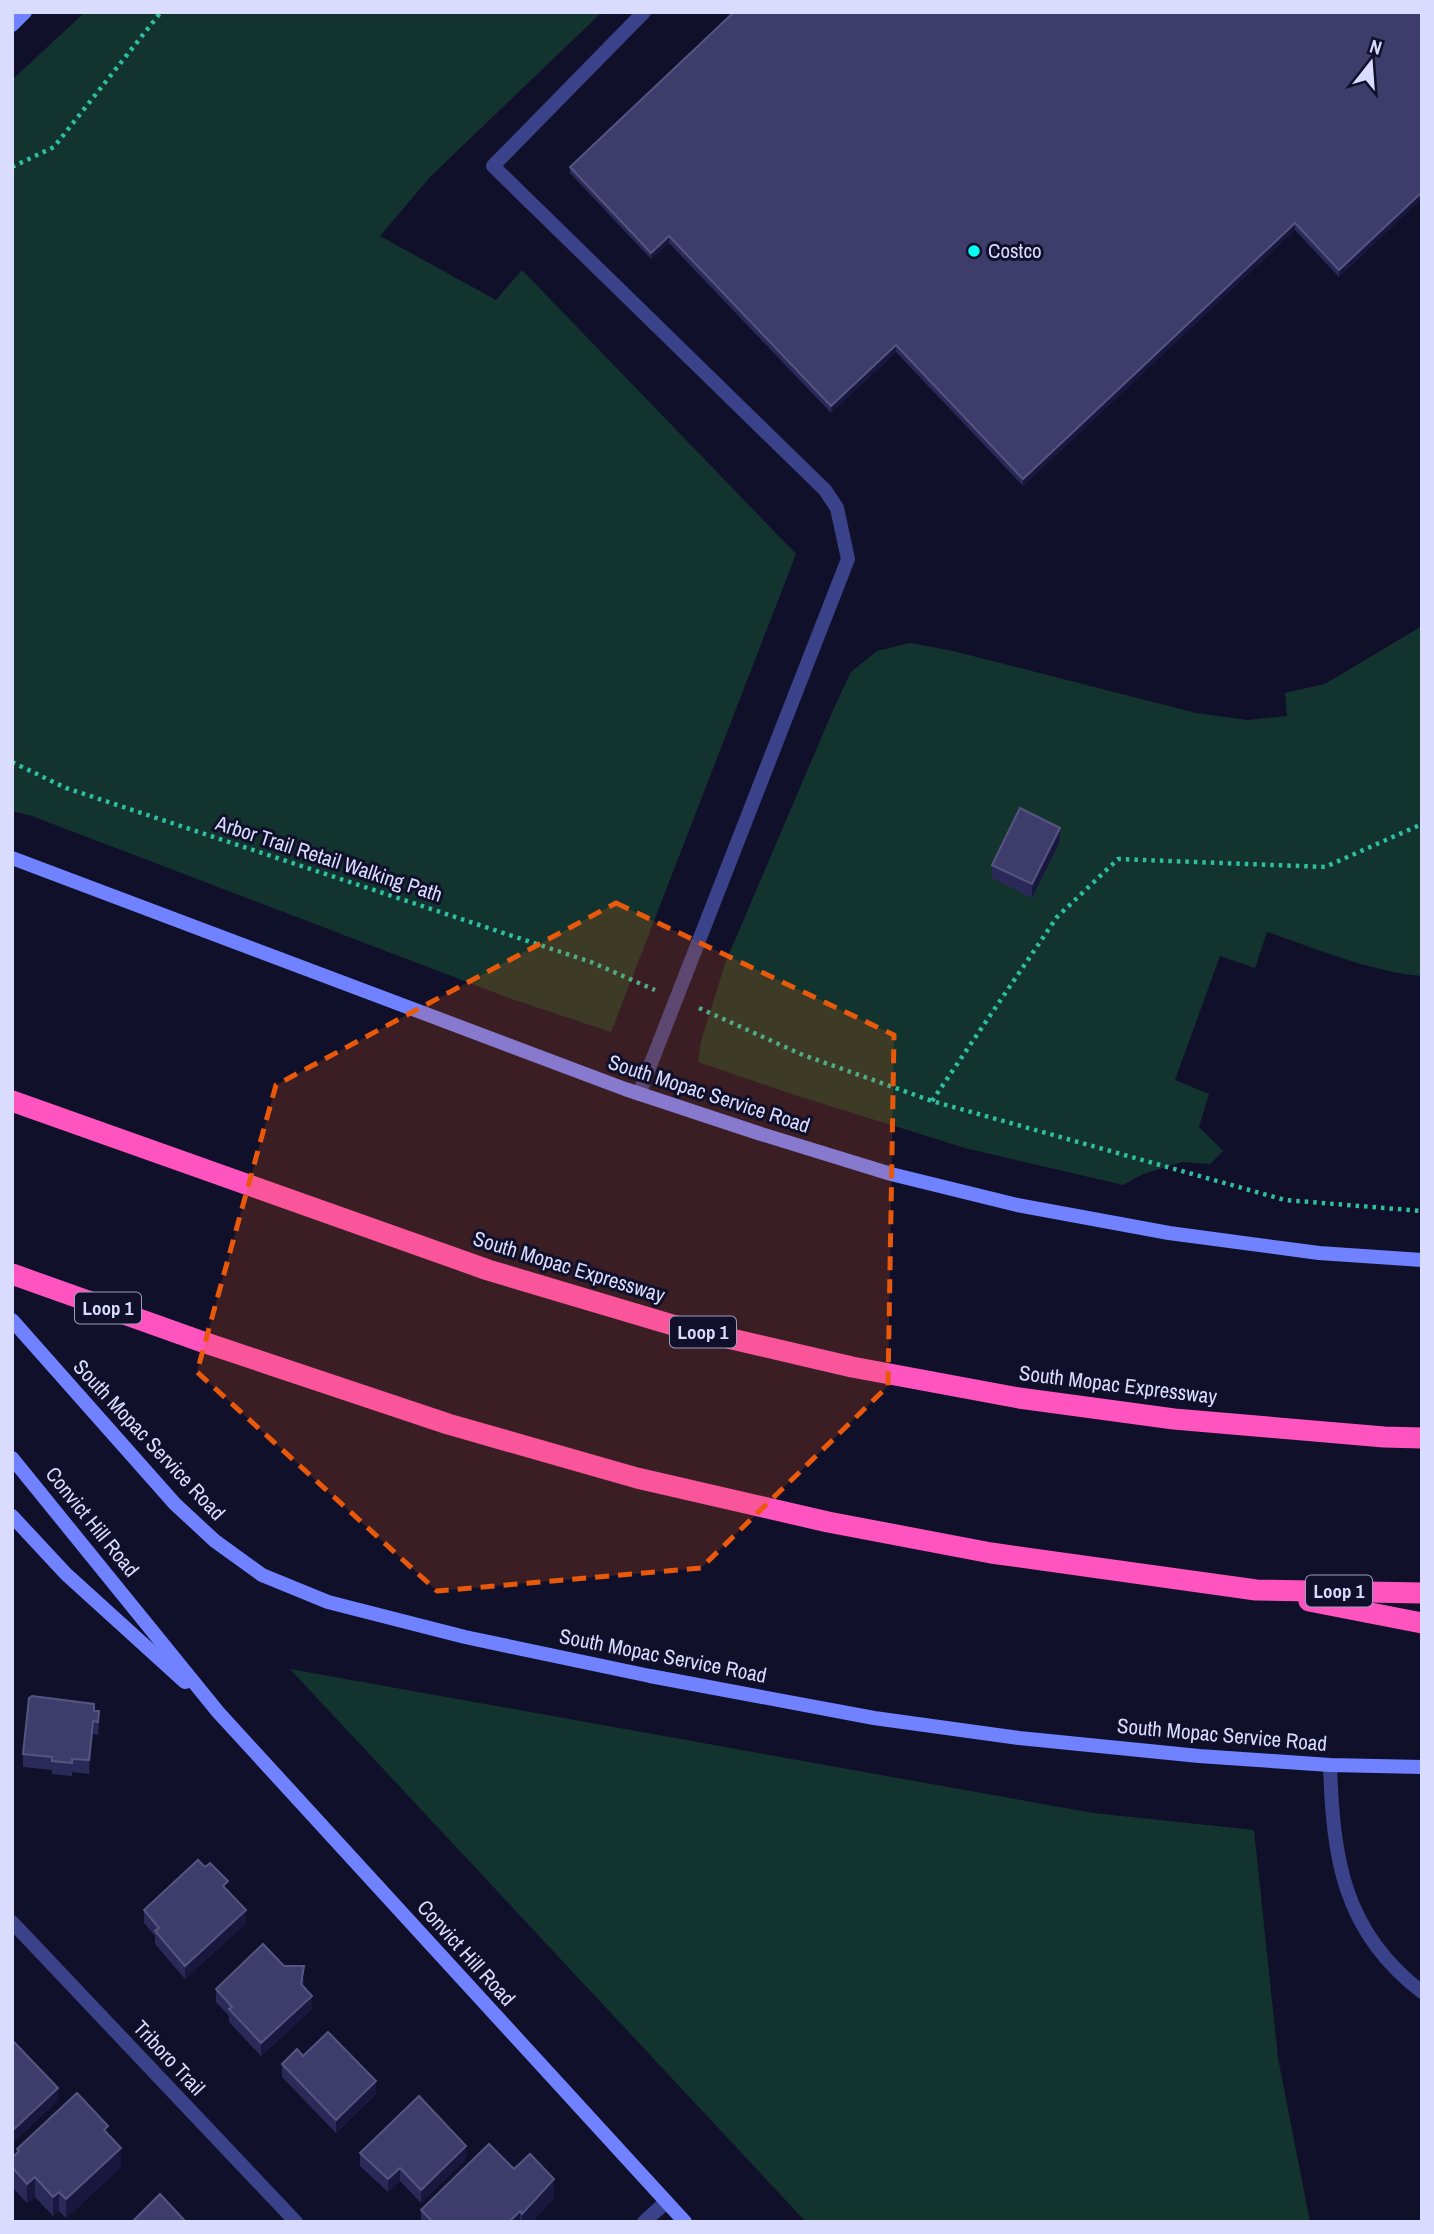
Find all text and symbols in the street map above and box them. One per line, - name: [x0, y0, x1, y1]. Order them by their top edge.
- north arrow: [1336, 28, 1406, 98]
- text: N: [1367, 33, 1385, 61]
- place label: Costco: [988, 236, 1042, 265]
- marker: Costco: [966, 243, 982, 259]
- street label: Arbor Trail Retail Walking Path: [211, 808, 446, 909]
- street label: South Mopac Service Road: [605, 1047, 814, 1140]
- street label: South Mopac Expressway: [470, 1224, 669, 1310]
- road number: Loop 1: [75, 1292, 141, 1324]
- road number: Loop 1: [670, 1316, 736, 1348]
- street label: South Mopac Service Road: [67, 1353, 232, 1527]
- street label: South Mopac Expressway: [1017, 1358, 1219, 1411]
- street label: Convict Hill Road: [39, 1460, 146, 1583]
- road number: Loop 1: [1306, 1576, 1372, 1606]
- street label: South Mopac Service Road: [557, 1621, 769, 1690]
- street label: South Mopac Service Road: [1116, 1711, 1328, 1758]
- street label: Convict Hill Road: [411, 1893, 522, 2012]
- street label: Triboro Trail: [127, 2014, 212, 2102]

